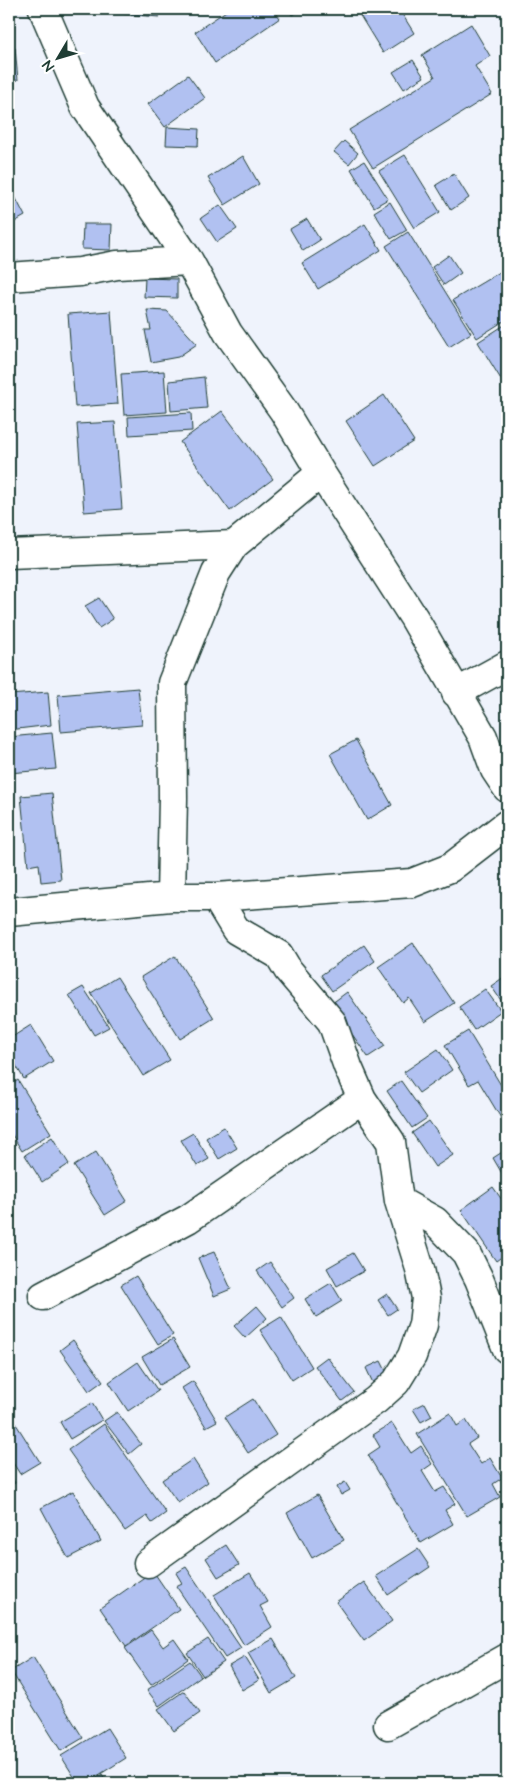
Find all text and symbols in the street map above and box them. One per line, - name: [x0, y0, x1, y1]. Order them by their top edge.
- north arrow: [32, 32, 82, 82]
- text: N: [38, 56, 59, 75]

